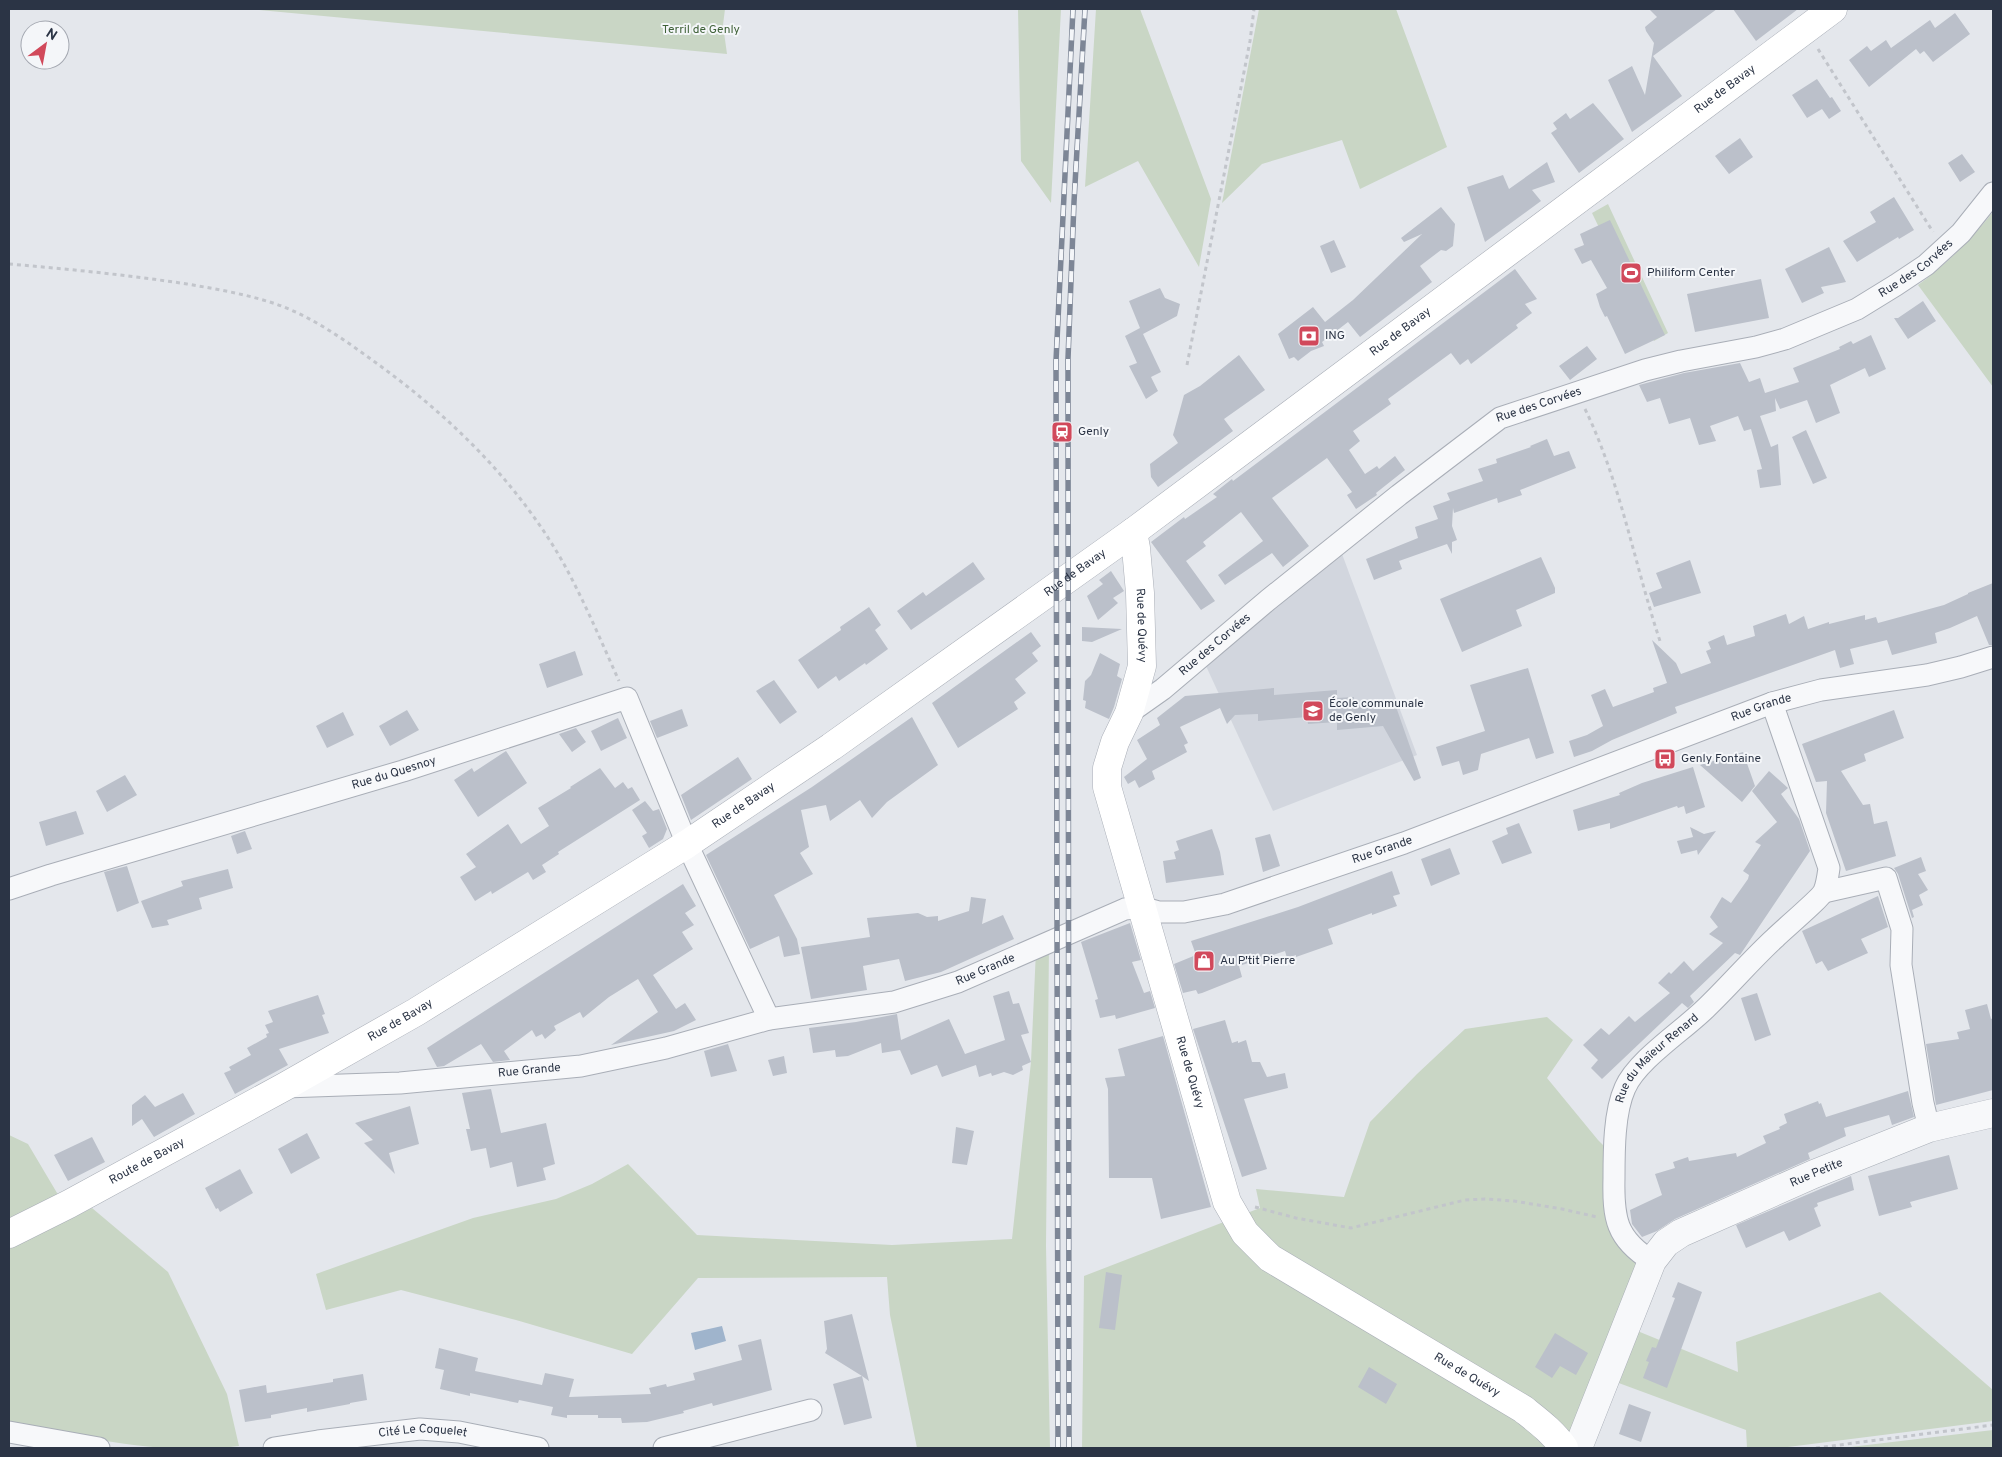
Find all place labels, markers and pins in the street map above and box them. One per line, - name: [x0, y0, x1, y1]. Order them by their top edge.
- sports icon: Philiform Center: [1619, 261, 1643, 285]
- place label: Philiform Center: [1647, 265, 1735, 281]
- bank icon: ING: [1297, 324, 1321, 348]
- place label: ING: [1325, 328, 1345, 344]
- station icon: Genly: [1050, 420, 1074, 444]
- place label: Genly: [1078, 424, 1109, 440]
- place label: École communale de Genly: [1329, 696, 1424, 726]
- school or university icon: École communale de Genly: [1301, 699, 1325, 723]
- bus stop icon: Genly Fontaine: [1653, 747, 1677, 771]
- place label: Genly Fontaine: [1681, 751, 1761, 767]
- shop icon: Au P'tit Pierre: [1192, 949, 1216, 973]
- place label: Au P'tit Pierre: [1220, 953, 1295, 969]

